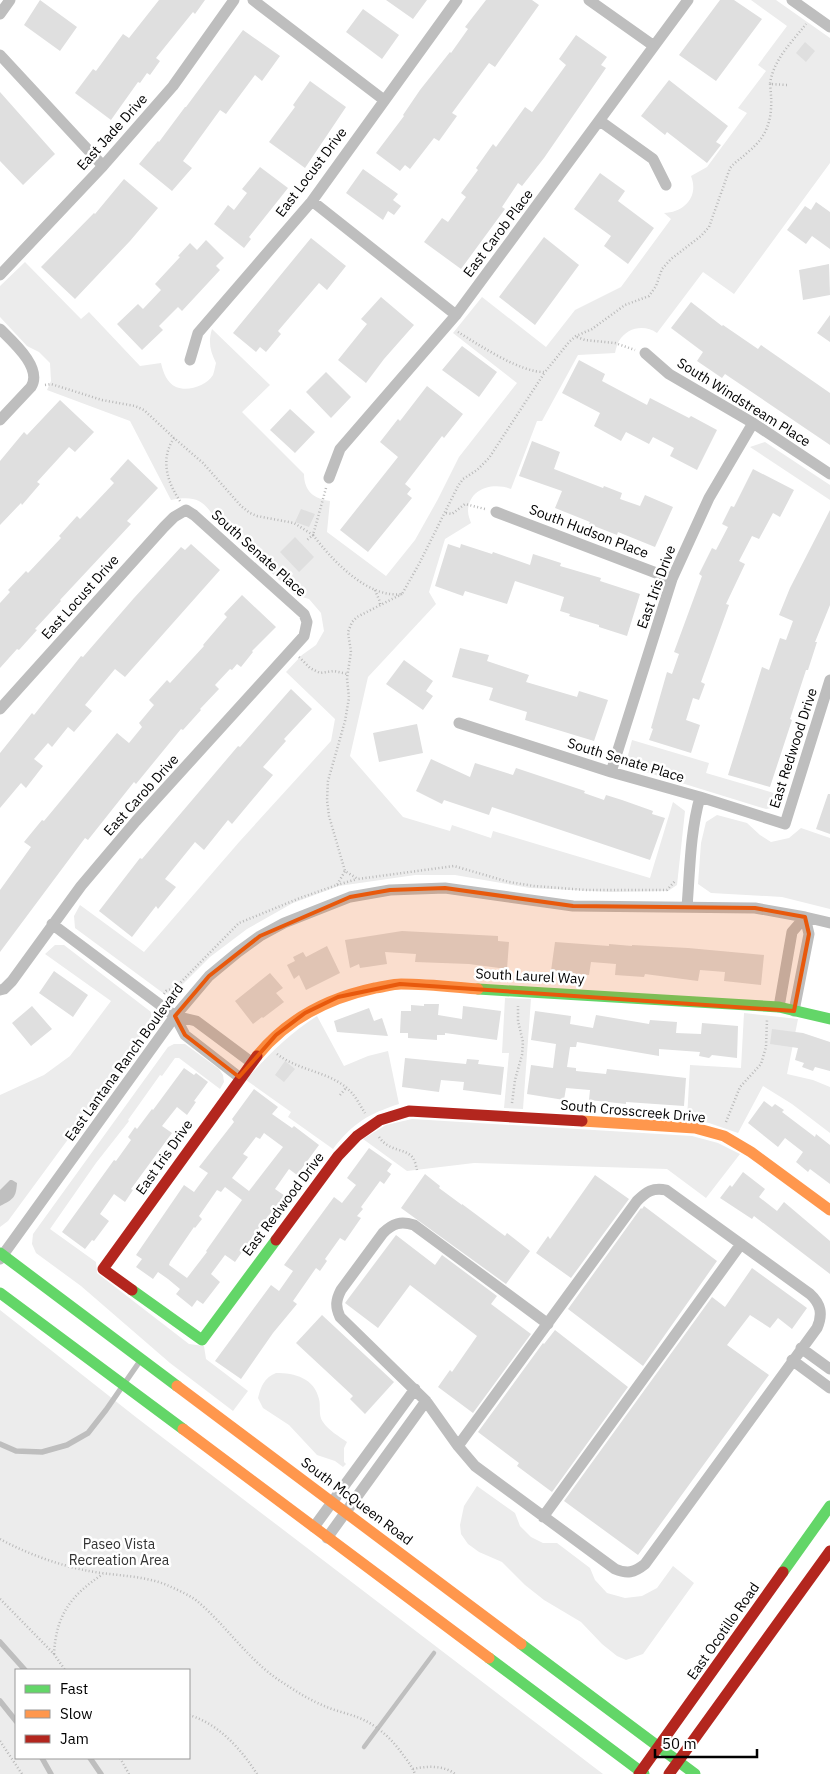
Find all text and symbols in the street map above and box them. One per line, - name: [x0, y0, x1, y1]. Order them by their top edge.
- street label: East Jade Drive: [73, 90, 151, 174]
- street label: East Locust Drive: [271, 123, 351, 220]
- street label: East Carob Place: [459, 185, 537, 281]
- street label: South Windstream Place: [674, 354, 814, 451]
- street label: South Hudson Place: [527, 500, 652, 562]
- street label: South Senate Place: [208, 506, 310, 601]
- street label: East Iris Drive: [633, 543, 680, 631]
- street label: East Locust Drive: [37, 551, 123, 643]
- street label: East Redwood Drive: [765, 685, 821, 810]
- street label: South Senate Place: [565, 734, 687, 786]
- street label: East Carob Drive: [100, 750, 183, 840]
- street label: South Laurel Way: [475, 964, 585, 988]
- street label: East Lantana Ranch Boulevard: [61, 980, 187, 1144]
- street label: South Crosscreek Drive: [560, 1096, 707, 1126]
- street label: East Iris Drive: [132, 1116, 197, 1198]
- street label: East Redwood Drive: [238, 1148, 328, 1259]
- street label: South McQueen Road: [298, 1453, 416, 1549]
- park label: Paseo Vista Recreation Area: [69, 1535, 170, 1569]
- street label: East Ocotillo Road: [683, 1579, 763, 1683]
- legend: [15, 1669, 190, 1759]
- text: Fast: [60, 1679, 88, 1698]
- text: Slow: [60, 1704, 93, 1723]
- scale bar: [655, 1726, 758, 1758]
- text: Jam: [60, 1729, 89, 1748]
- text: 50 m: [662, 1734, 697, 1753]

